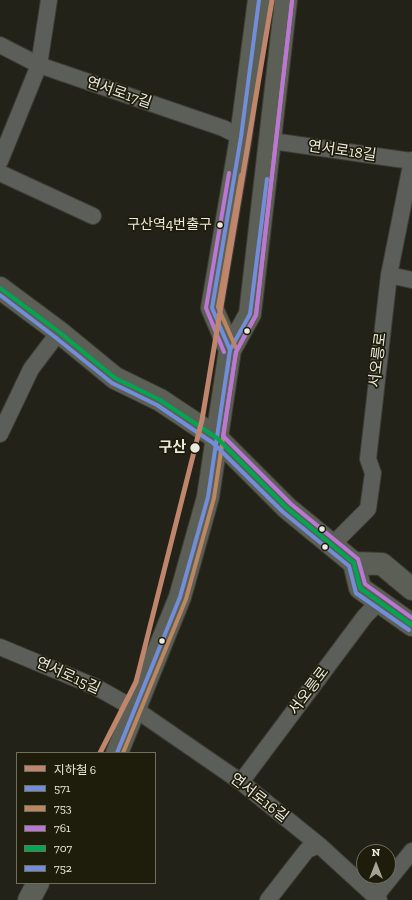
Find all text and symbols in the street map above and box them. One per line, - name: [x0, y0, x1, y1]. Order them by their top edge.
- street label: 연서로17길: [84, 73, 154, 113]
- street label: 연서로18길: [307, 137, 377, 165]
- place label: 구산역4번출구: [127, 217, 212, 233]
- marker: 구산역4번출구: [215, 220, 225, 230]
- unlabelled marker: [242, 326, 252, 336]
- street label: 서오릉로: [366, 332, 390, 388]
- place label: 구산: [158, 439, 186, 457]
- marker: 구산: [188, 441, 202, 455]
- unlabelled marker: [317, 524, 327, 534]
- unlabelled marker: [320, 542, 330, 552]
- unlabelled marker: [157, 636, 167, 646]
- street label: 연서로15길: [33, 654, 103, 698]
- street label: 서오릉로: [285, 664, 333, 718]
- legend: [16, 752, 156, 884]
- text: 지하철 6: [54, 763, 96, 777]
- street label: 연서로16길: [226, 770, 292, 826]
- text: 571: [54, 781, 70, 795]
- text: 753: [54, 801, 72, 815]
- text: 761: [54, 821, 71, 835]
- text: 707: [54, 841, 72, 855]
- north arrow: [356, 844, 396, 884]
- text: N: [372, 846, 380, 859]
- text: 752: [54, 861, 72, 875]

